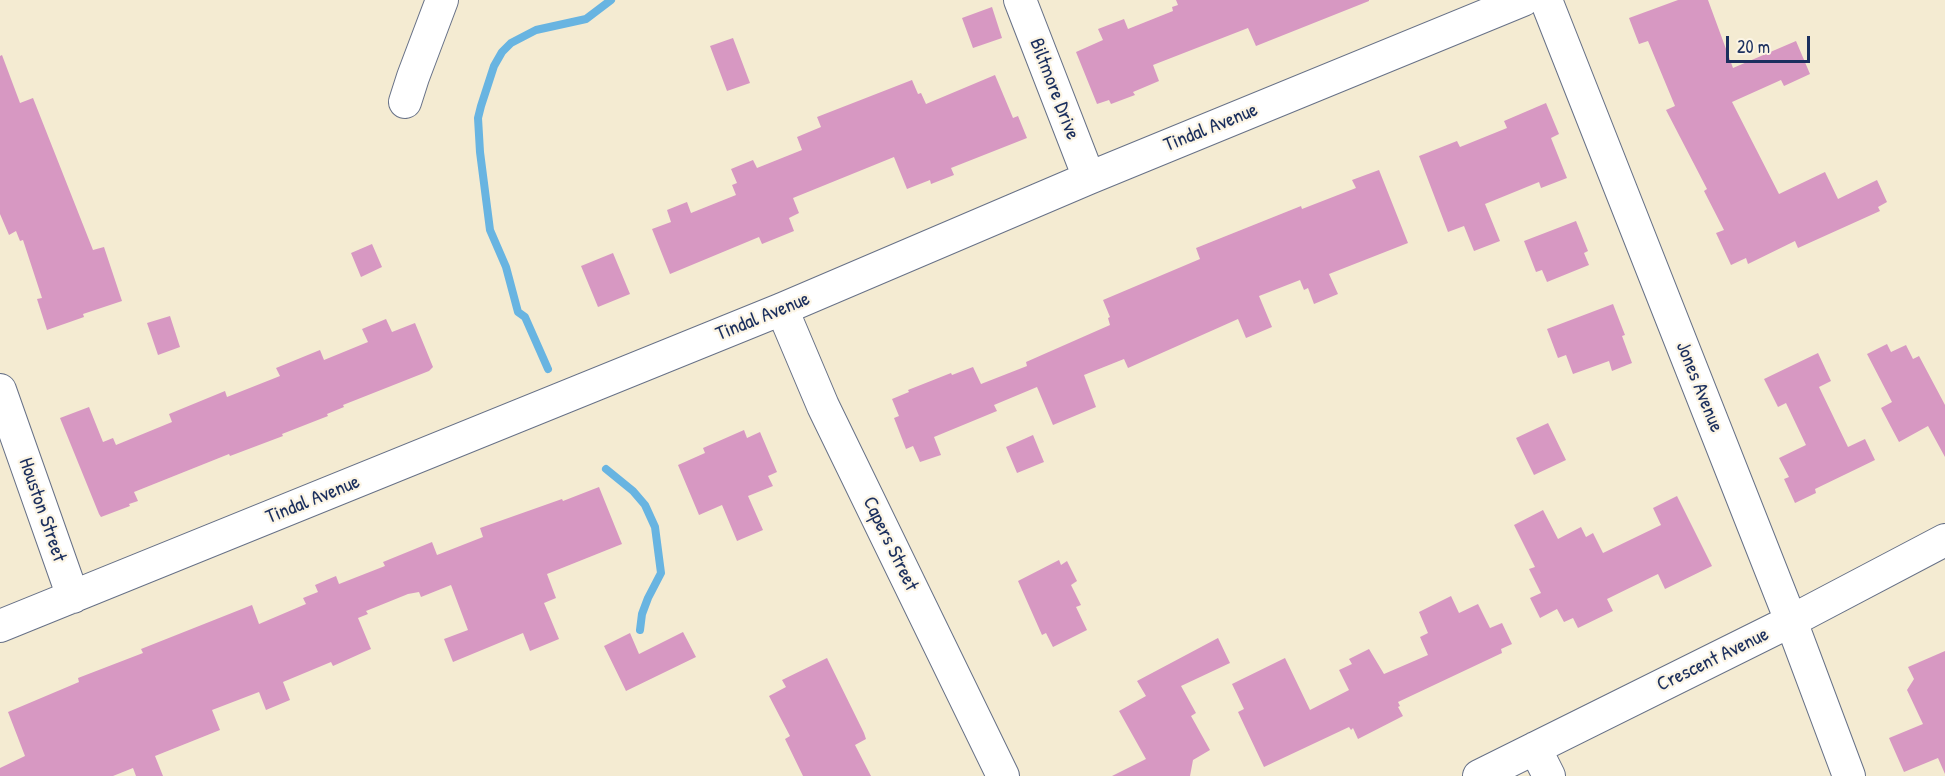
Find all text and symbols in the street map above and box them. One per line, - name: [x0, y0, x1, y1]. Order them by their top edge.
- scale bar: [1729, 24, 1813, 62]
- text: 20 m: [1737, 34, 1770, 59]
- street label: Biltmore Drive: [1024, 35, 1084, 143]
- street label: Tindal Avenue: [1161, 98, 1261, 158]
- street label: Tindal Avenue: [713, 287, 813, 347]
- street label: Jones Avenue: [1670, 338, 1728, 436]
- street label: Houston Street: [13, 455, 71, 565]
- street label: Tindal Avenue: [263, 470, 363, 530]
- street label: Capers Street: [857, 493, 923, 595]
- street label: Crescent Avenue: [1653, 623, 1773, 697]

